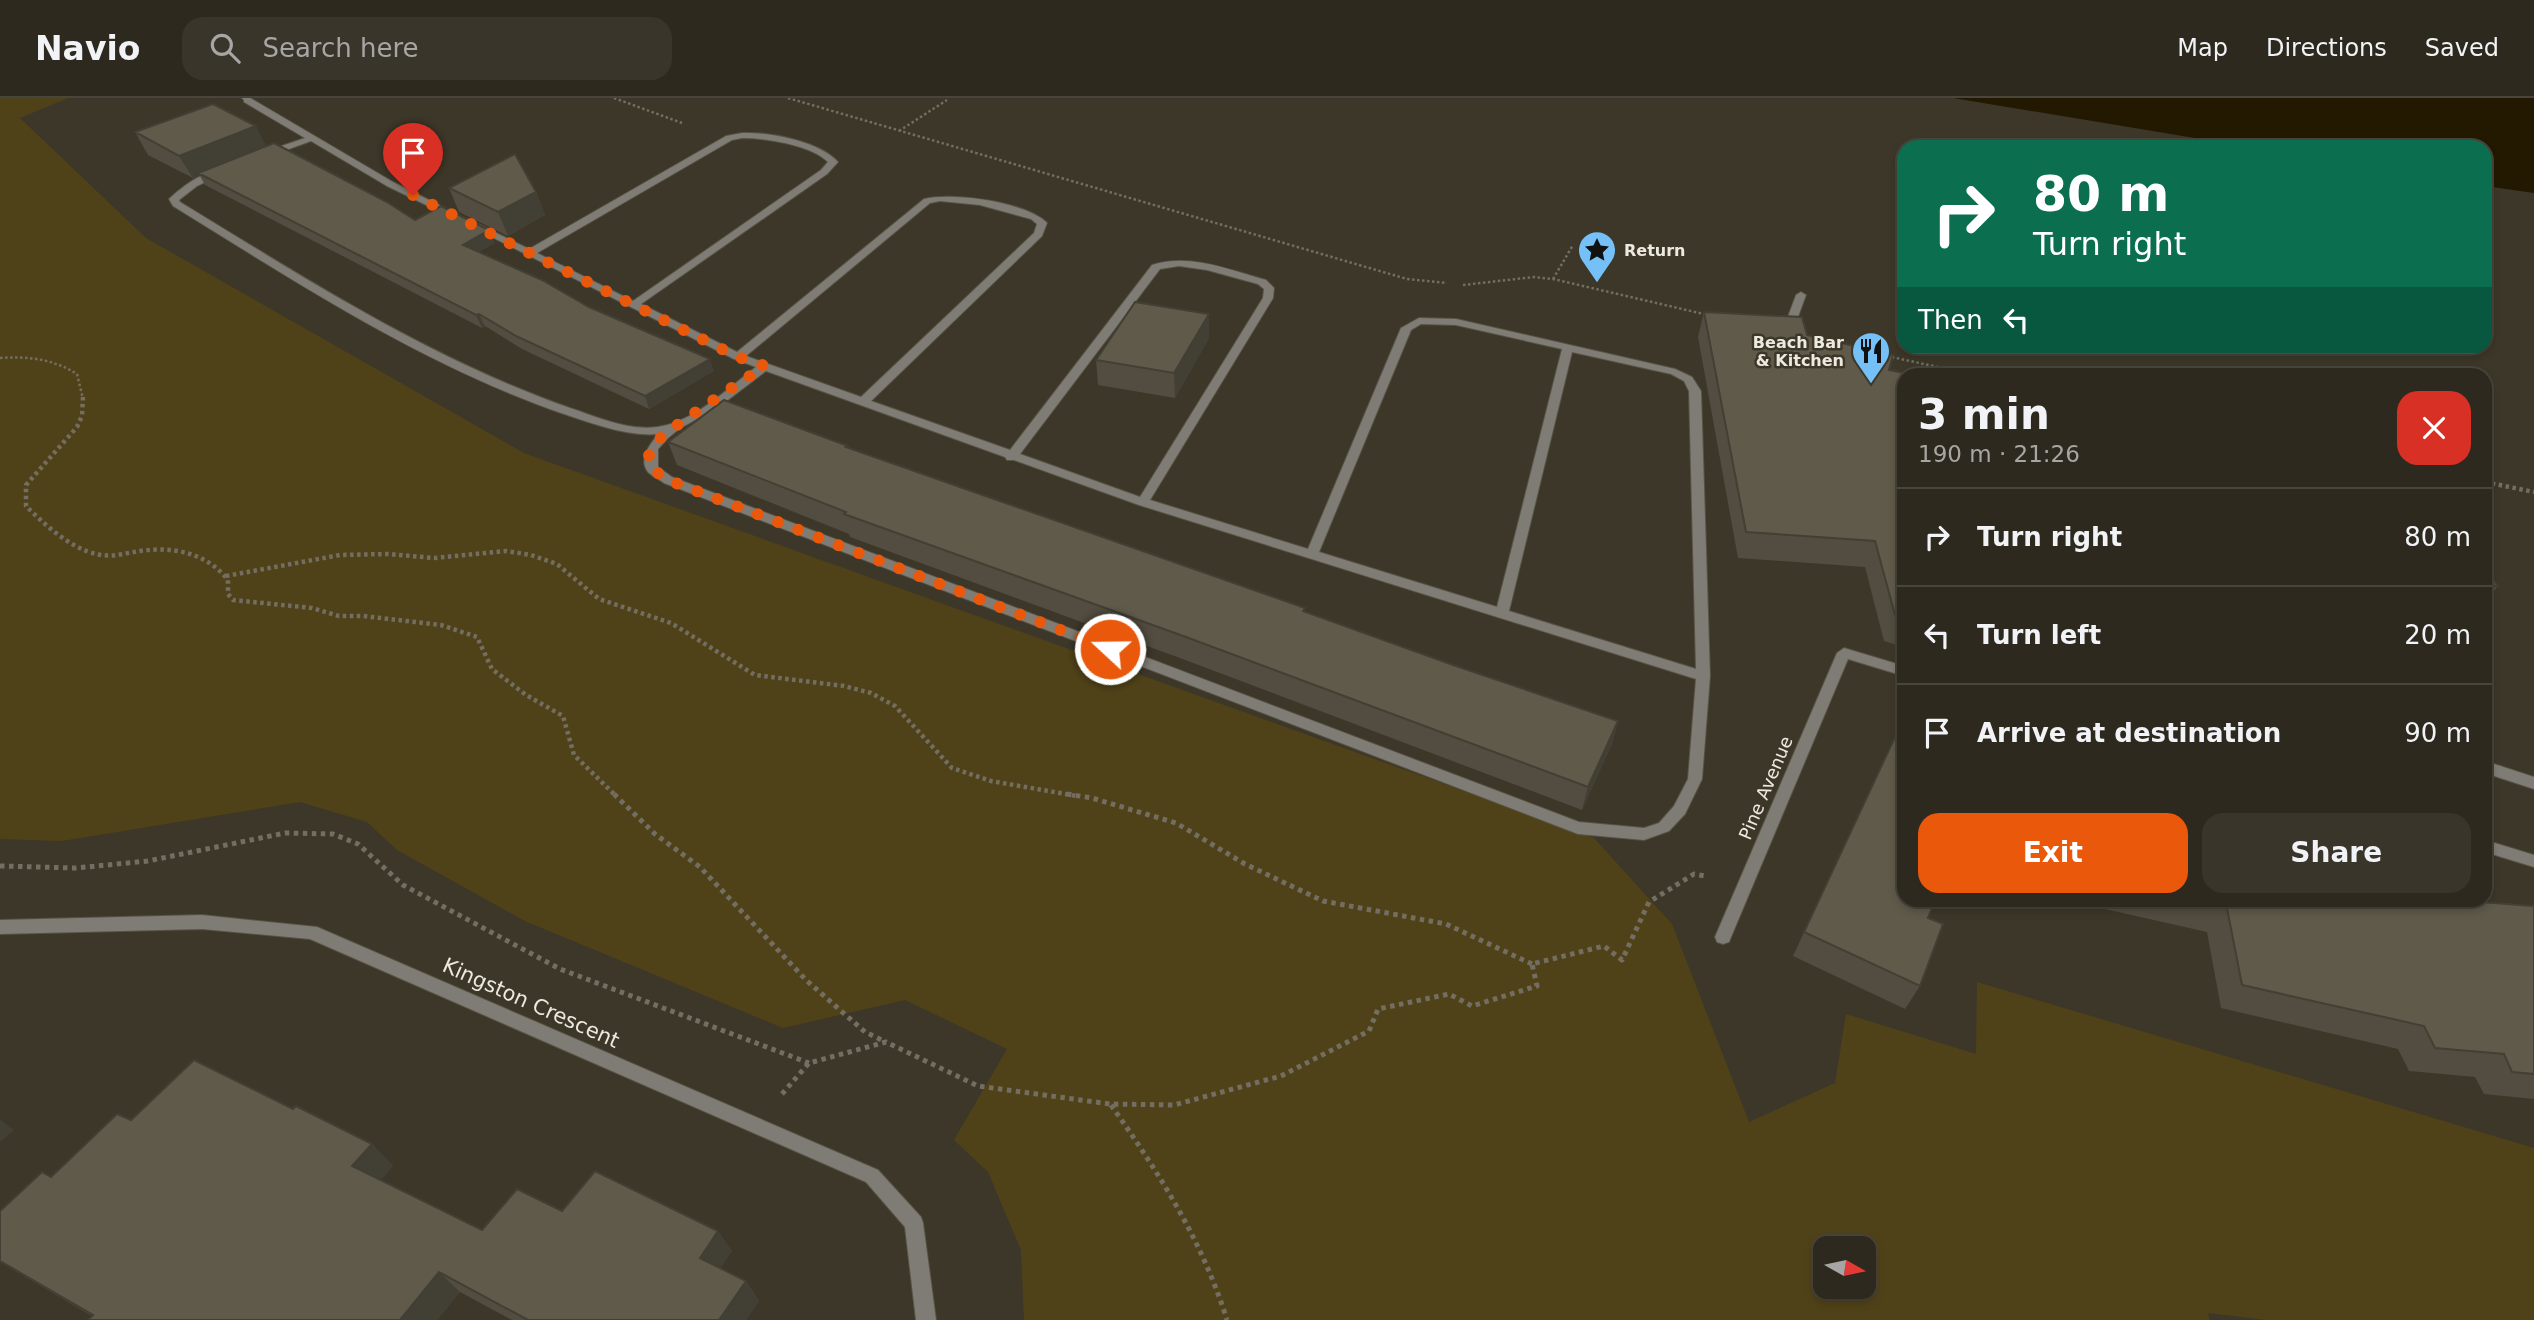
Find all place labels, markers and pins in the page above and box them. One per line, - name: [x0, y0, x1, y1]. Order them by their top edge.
- pin: [383, 123, 443, 195]
- place icon: Return: [1576, 229, 1618, 284]
- place label: Return: [1624, 241, 1686, 260]
- restaurant icon: Beach Bar & Kitchen: [1850, 330, 1892, 385]
- place label: Beach Bar & Kitchen: [1753, 333, 1844, 370]

